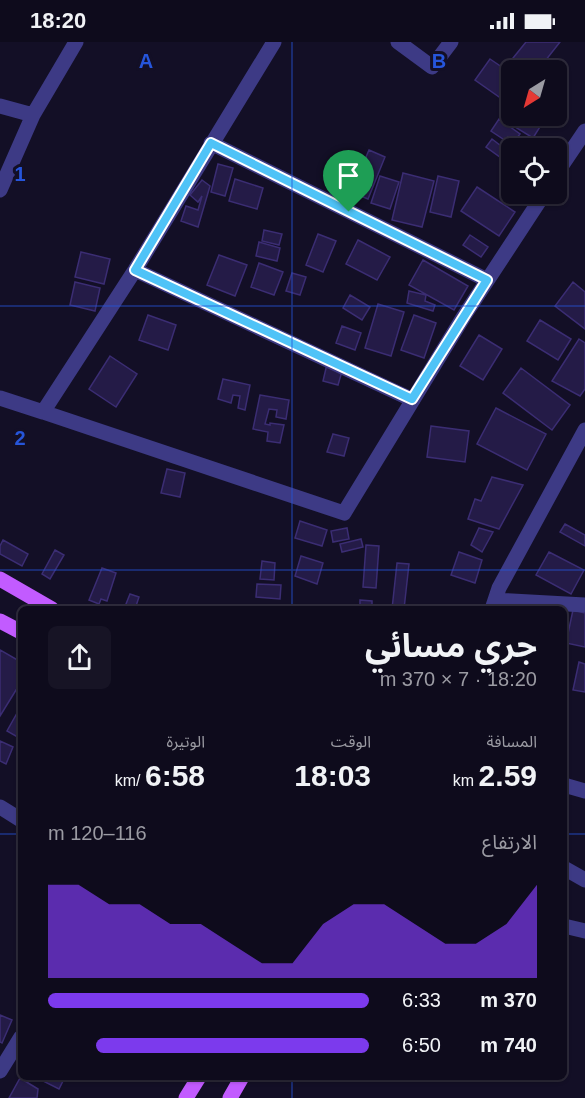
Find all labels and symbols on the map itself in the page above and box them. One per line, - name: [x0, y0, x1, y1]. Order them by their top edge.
- text: A: [139, 50, 153, 72]
- text: B: [432, 50, 446, 72]
- north arrow: [501, 60, 567, 126]
- pin: [323, 150, 374, 212]
- text: 1: [14, 163, 26, 185]
- text: 2: [14, 427, 26, 449]

